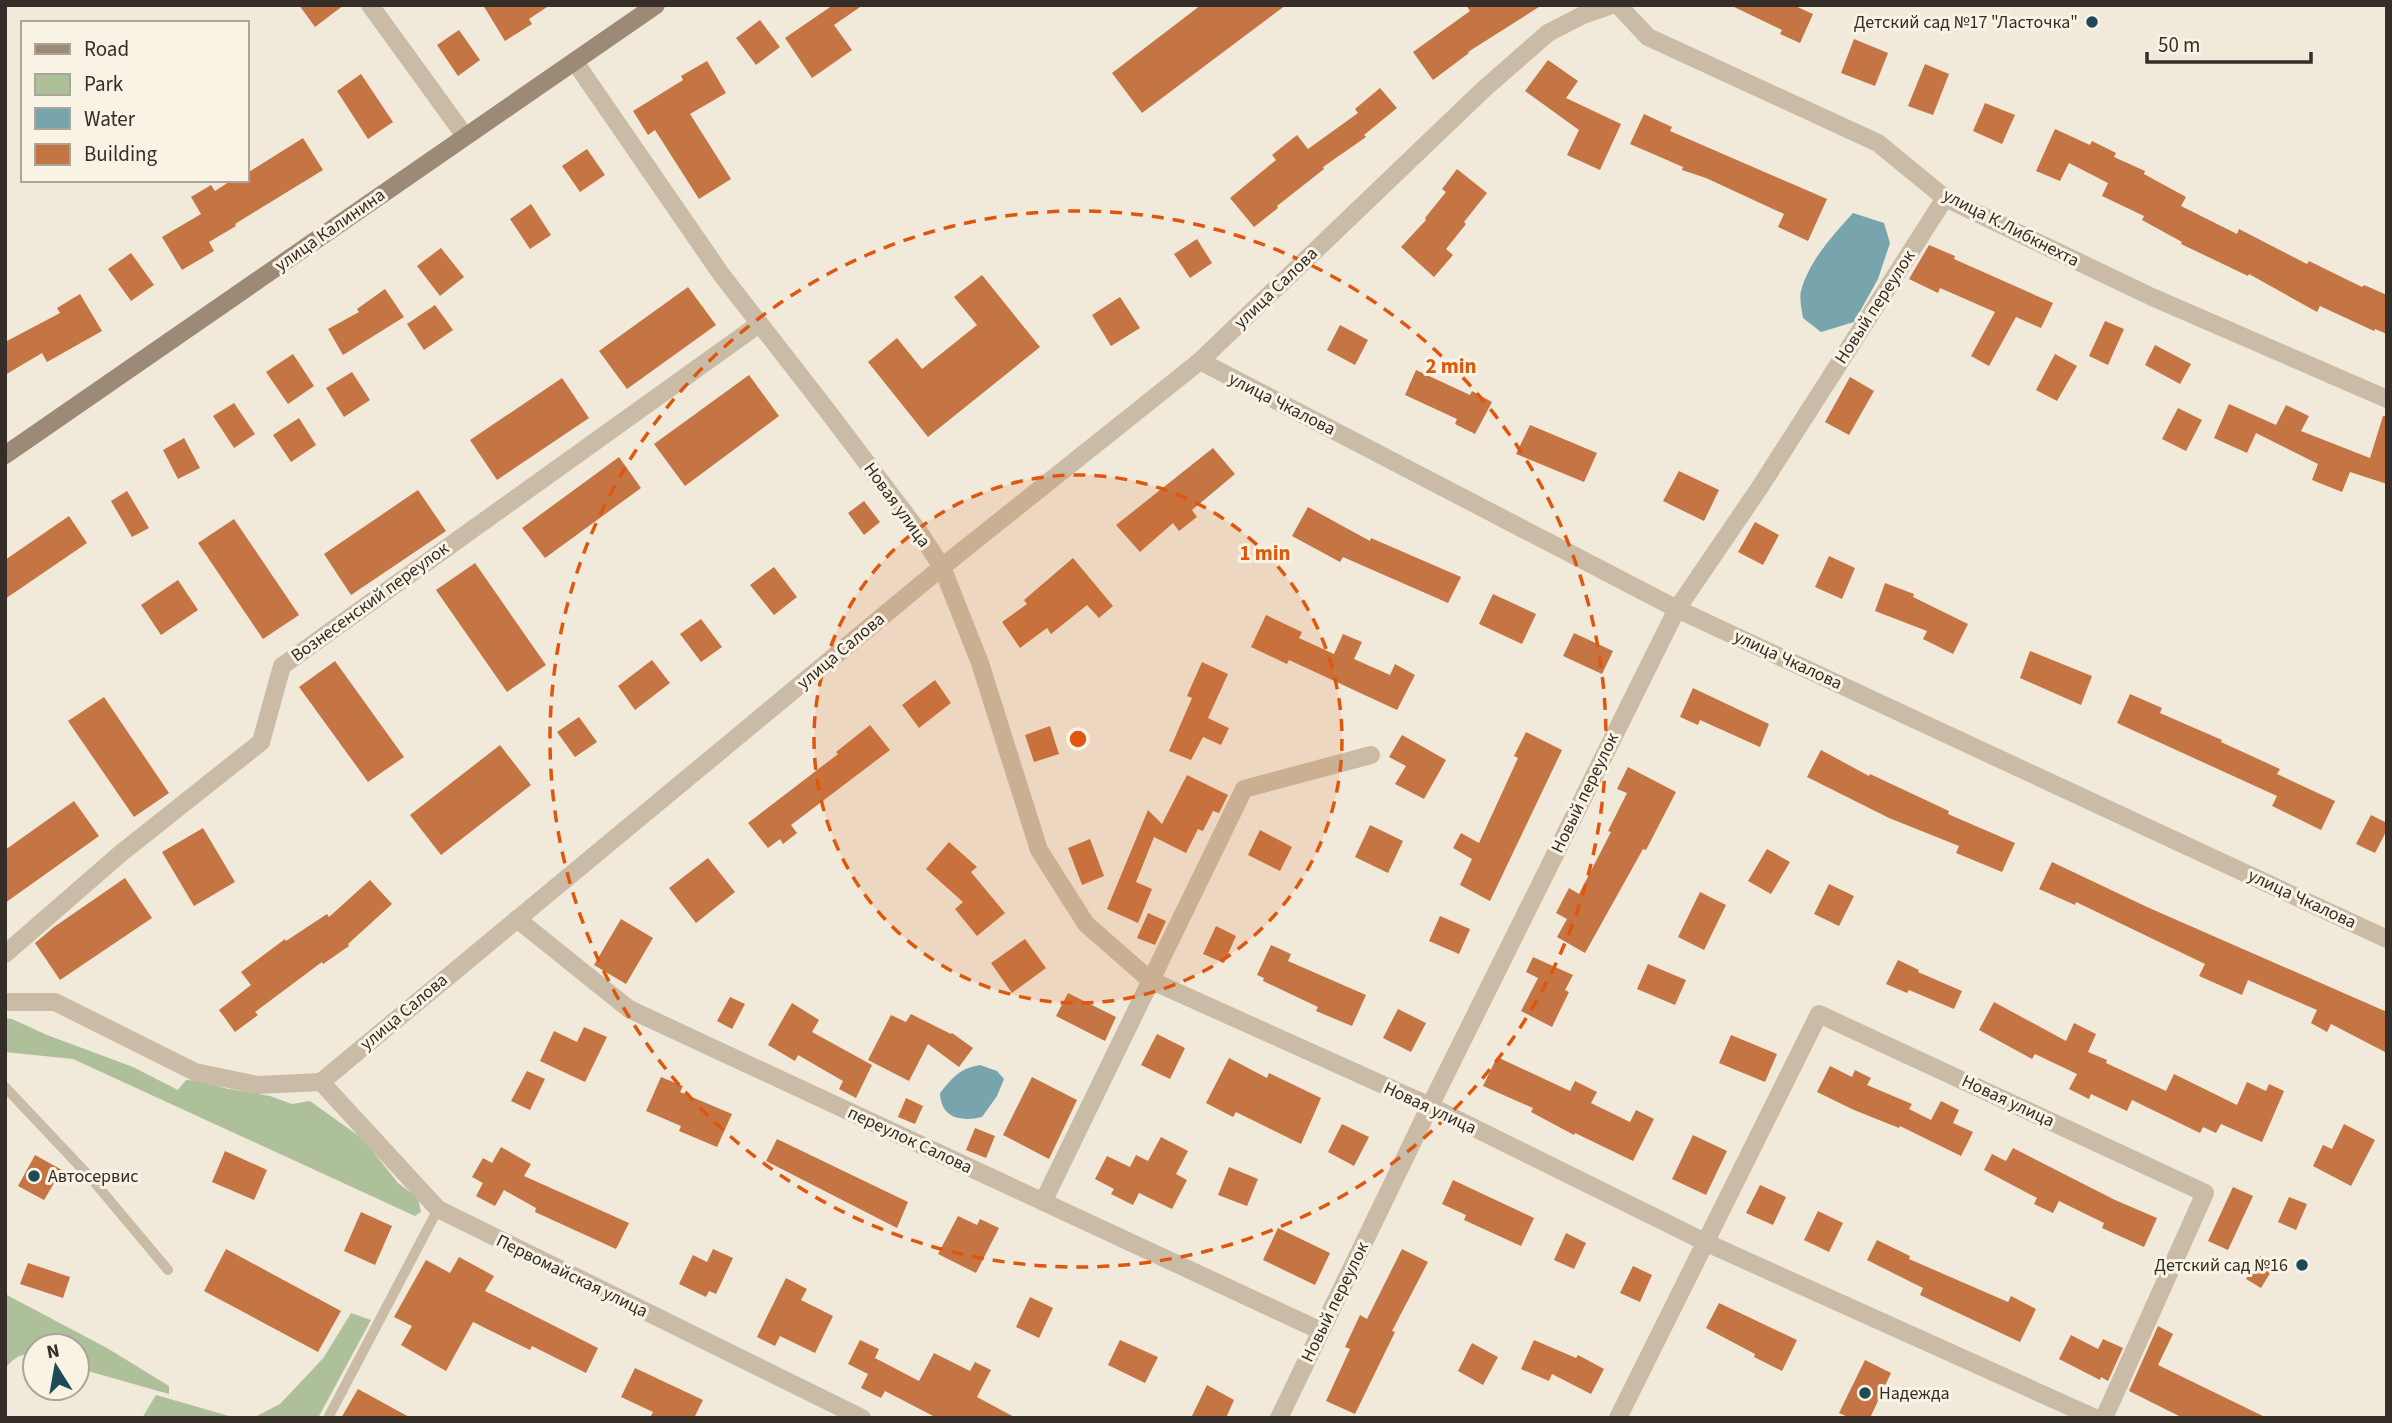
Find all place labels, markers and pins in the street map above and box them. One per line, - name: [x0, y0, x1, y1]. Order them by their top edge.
- place label: Детский сад №17 "Ласточка": [1854, 10, 2078, 35]
- marker: Детский сад №17 "Ласточка": [2084, 14, 2100, 30]
- centre of rings: [1066, 727, 1090, 751]
- place label: Автосервис: [48, 1164, 139, 1189]
- marker: Автосервис: [26, 1168, 42, 1184]
- place label: Детский сад №16: [2154, 1253, 2288, 1278]
- marker: Детский сад №16: [2294, 1257, 2310, 1273]
- place label: Надежда: [1879, 1381, 1950, 1406]
- marker: Надежда: [1857, 1385, 1873, 1401]

